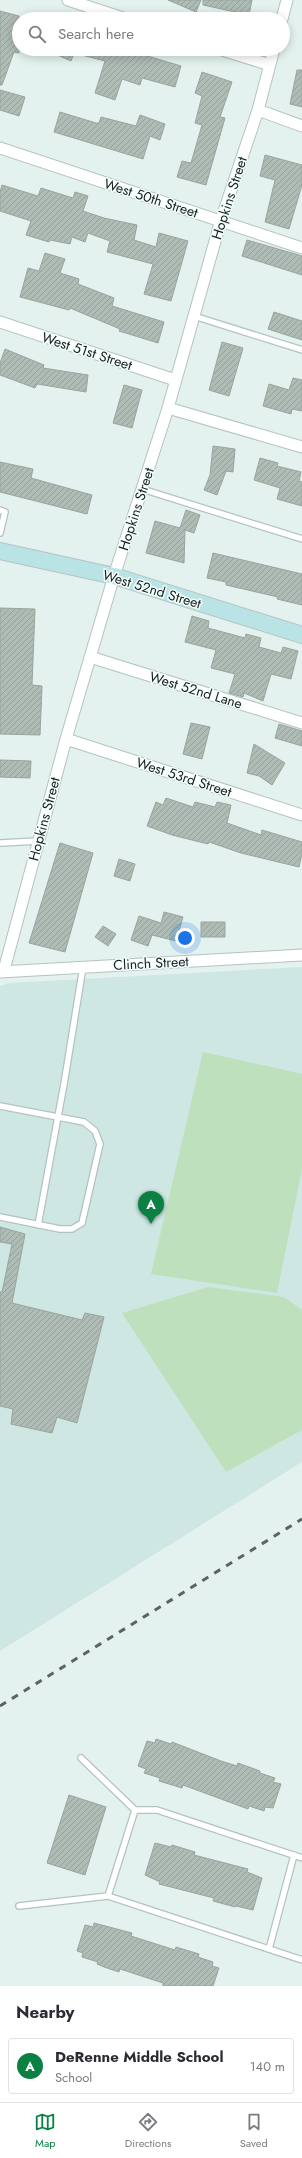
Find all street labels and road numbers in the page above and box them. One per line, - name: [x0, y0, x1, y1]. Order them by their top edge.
- street label: Hopkins Street: [206, 153, 252, 242]
- street label: West 50th Street: [101, 173, 201, 223]
- street label: West 51st Street: [39, 327, 135, 375]
- street label: Hopkins Street: [113, 464, 159, 553]
- street label: West 52nd Street: [100, 565, 204, 614]
- street label: West 52nd Lane: [147, 666, 245, 714]
- street label: West 53rd Street: [134, 752, 235, 802]
- street label: Hopkins Street: [23, 774, 65, 863]
- street label: Clinch Street: [113, 951, 190, 975]

